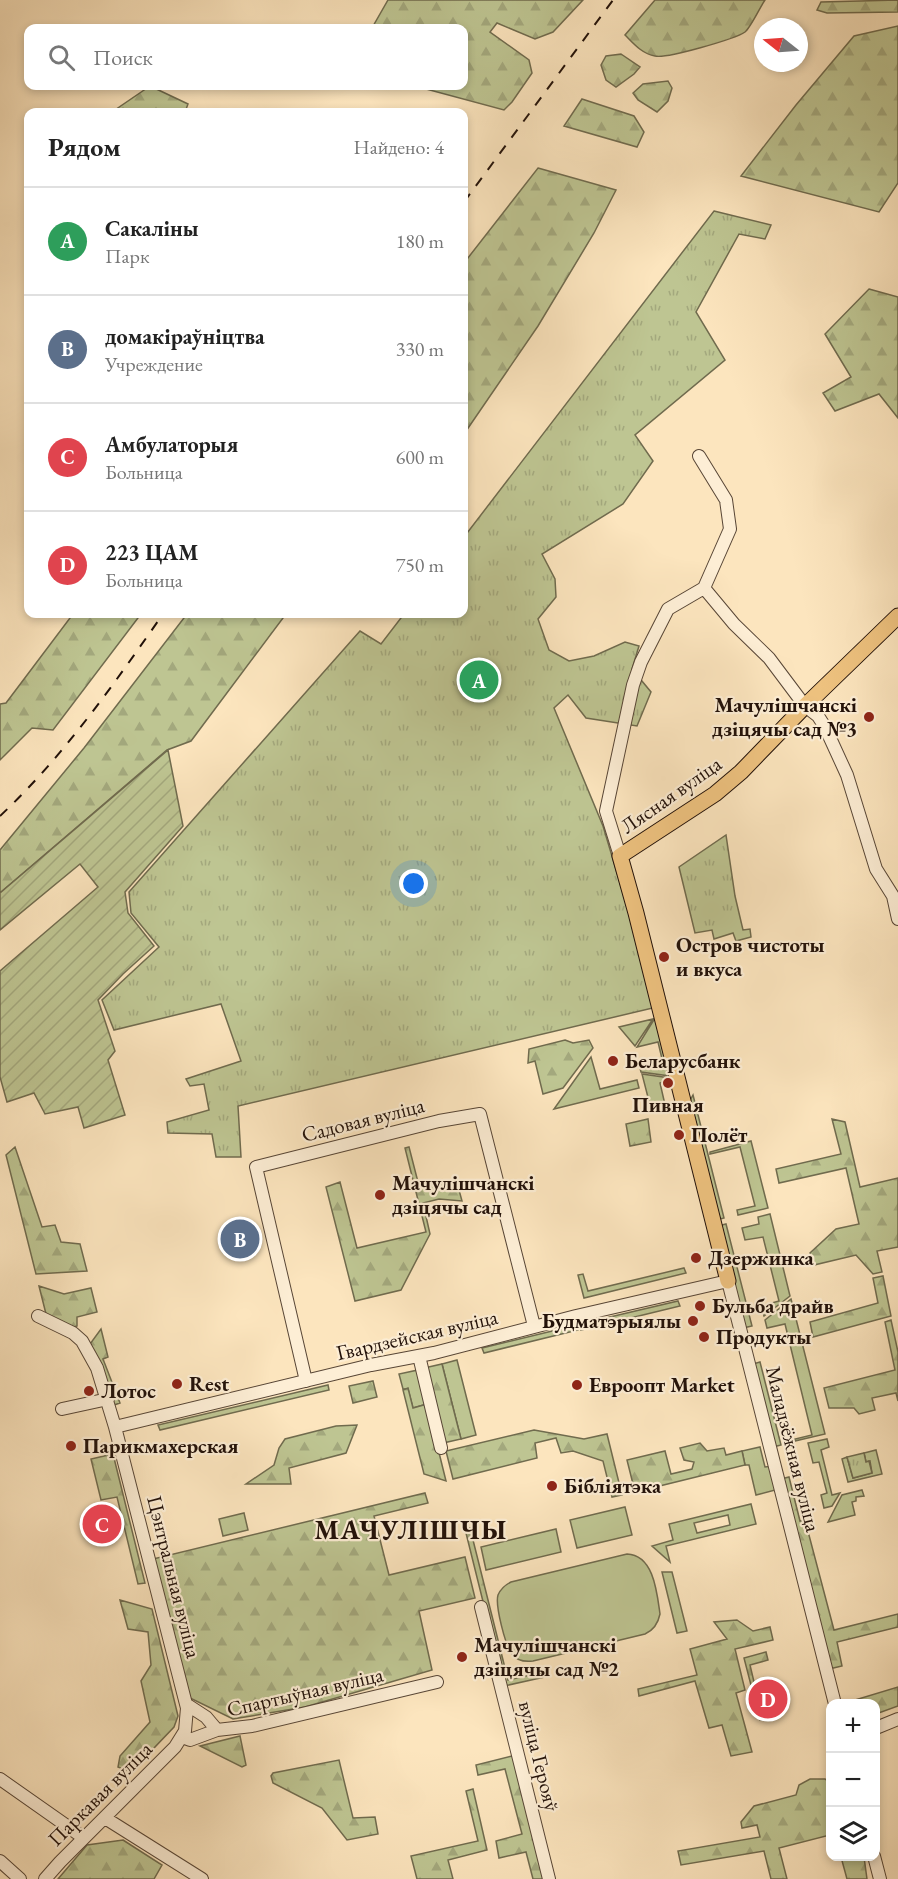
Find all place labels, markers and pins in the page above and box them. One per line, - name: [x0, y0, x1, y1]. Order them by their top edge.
- pin: A: [460, 658, 498, 702]
- place label: Мачулішчанскі дзіцячы сад №3: [712, 691, 857, 742]
- marker: Мачулішчанскі дзіцячы сад №3: [862, 710, 876, 724]
- place label: Остров чистоты и вкуса: [676, 931, 825, 982]
- marker: Остров чистоты и вкуса: [657, 950, 671, 964]
- place label: Беларусбанк: [625, 1047, 741, 1074]
- marker: Беларусбанк: [606, 1054, 620, 1068]
- marker: Пивная: [661, 1076, 675, 1090]
- place label: Пивная: [632, 1091, 704, 1118]
- place label: Полёт: [691, 1121, 748, 1148]
- marker: Полёт: [672, 1128, 686, 1142]
- place label: Мачулішчанскі дзіцячы сад: [392, 1169, 535, 1220]
- marker: Мачулішчанскі дзіцячы сад: [373, 1188, 387, 1202]
- pin: B: [220, 1216, 260, 1262]
- place label: Дзержинка: [708, 1244, 814, 1271]
- marker: Дзержинка: [689, 1251, 703, 1265]
- place label: Бульба драйв: [712, 1292, 834, 1319]
- marker: Бульба драйв: [693, 1299, 707, 1313]
- place label: Будматэрыялы: [542, 1307, 681, 1334]
- marker: Будматэрыялы: [686, 1314, 700, 1328]
- place label: Продукты: [716, 1323, 811, 1350]
- marker: Продукты: [697, 1330, 711, 1344]
- place label: Rest: [189, 1370, 229, 1397]
- place label: Евроопт Market: [589, 1371, 735, 1398]
- place label: Лотос: [101, 1377, 156, 1404]
- marker: Rest: [170, 1377, 184, 1391]
- marker: Евроопт Market: [570, 1378, 584, 1392]
- marker: Лотос: [82, 1384, 96, 1398]
- place label: Парикмахерская: [83, 1432, 238, 1459]
- marker: Парикмахерская: [64, 1439, 78, 1453]
- place label: Бібліятэка: [564, 1472, 662, 1499]
- marker: Бібліятэка: [545, 1479, 559, 1493]
- pin: C: [82, 1502, 122, 1546]
- place label: Мачулішчанскі дзіцячы сад №2: [474, 1631, 619, 1682]
- marker: Мачулішчанскі дзіцячы сад №2: [455, 1650, 469, 1664]
- pin: D: [748, 1676, 788, 1722]

